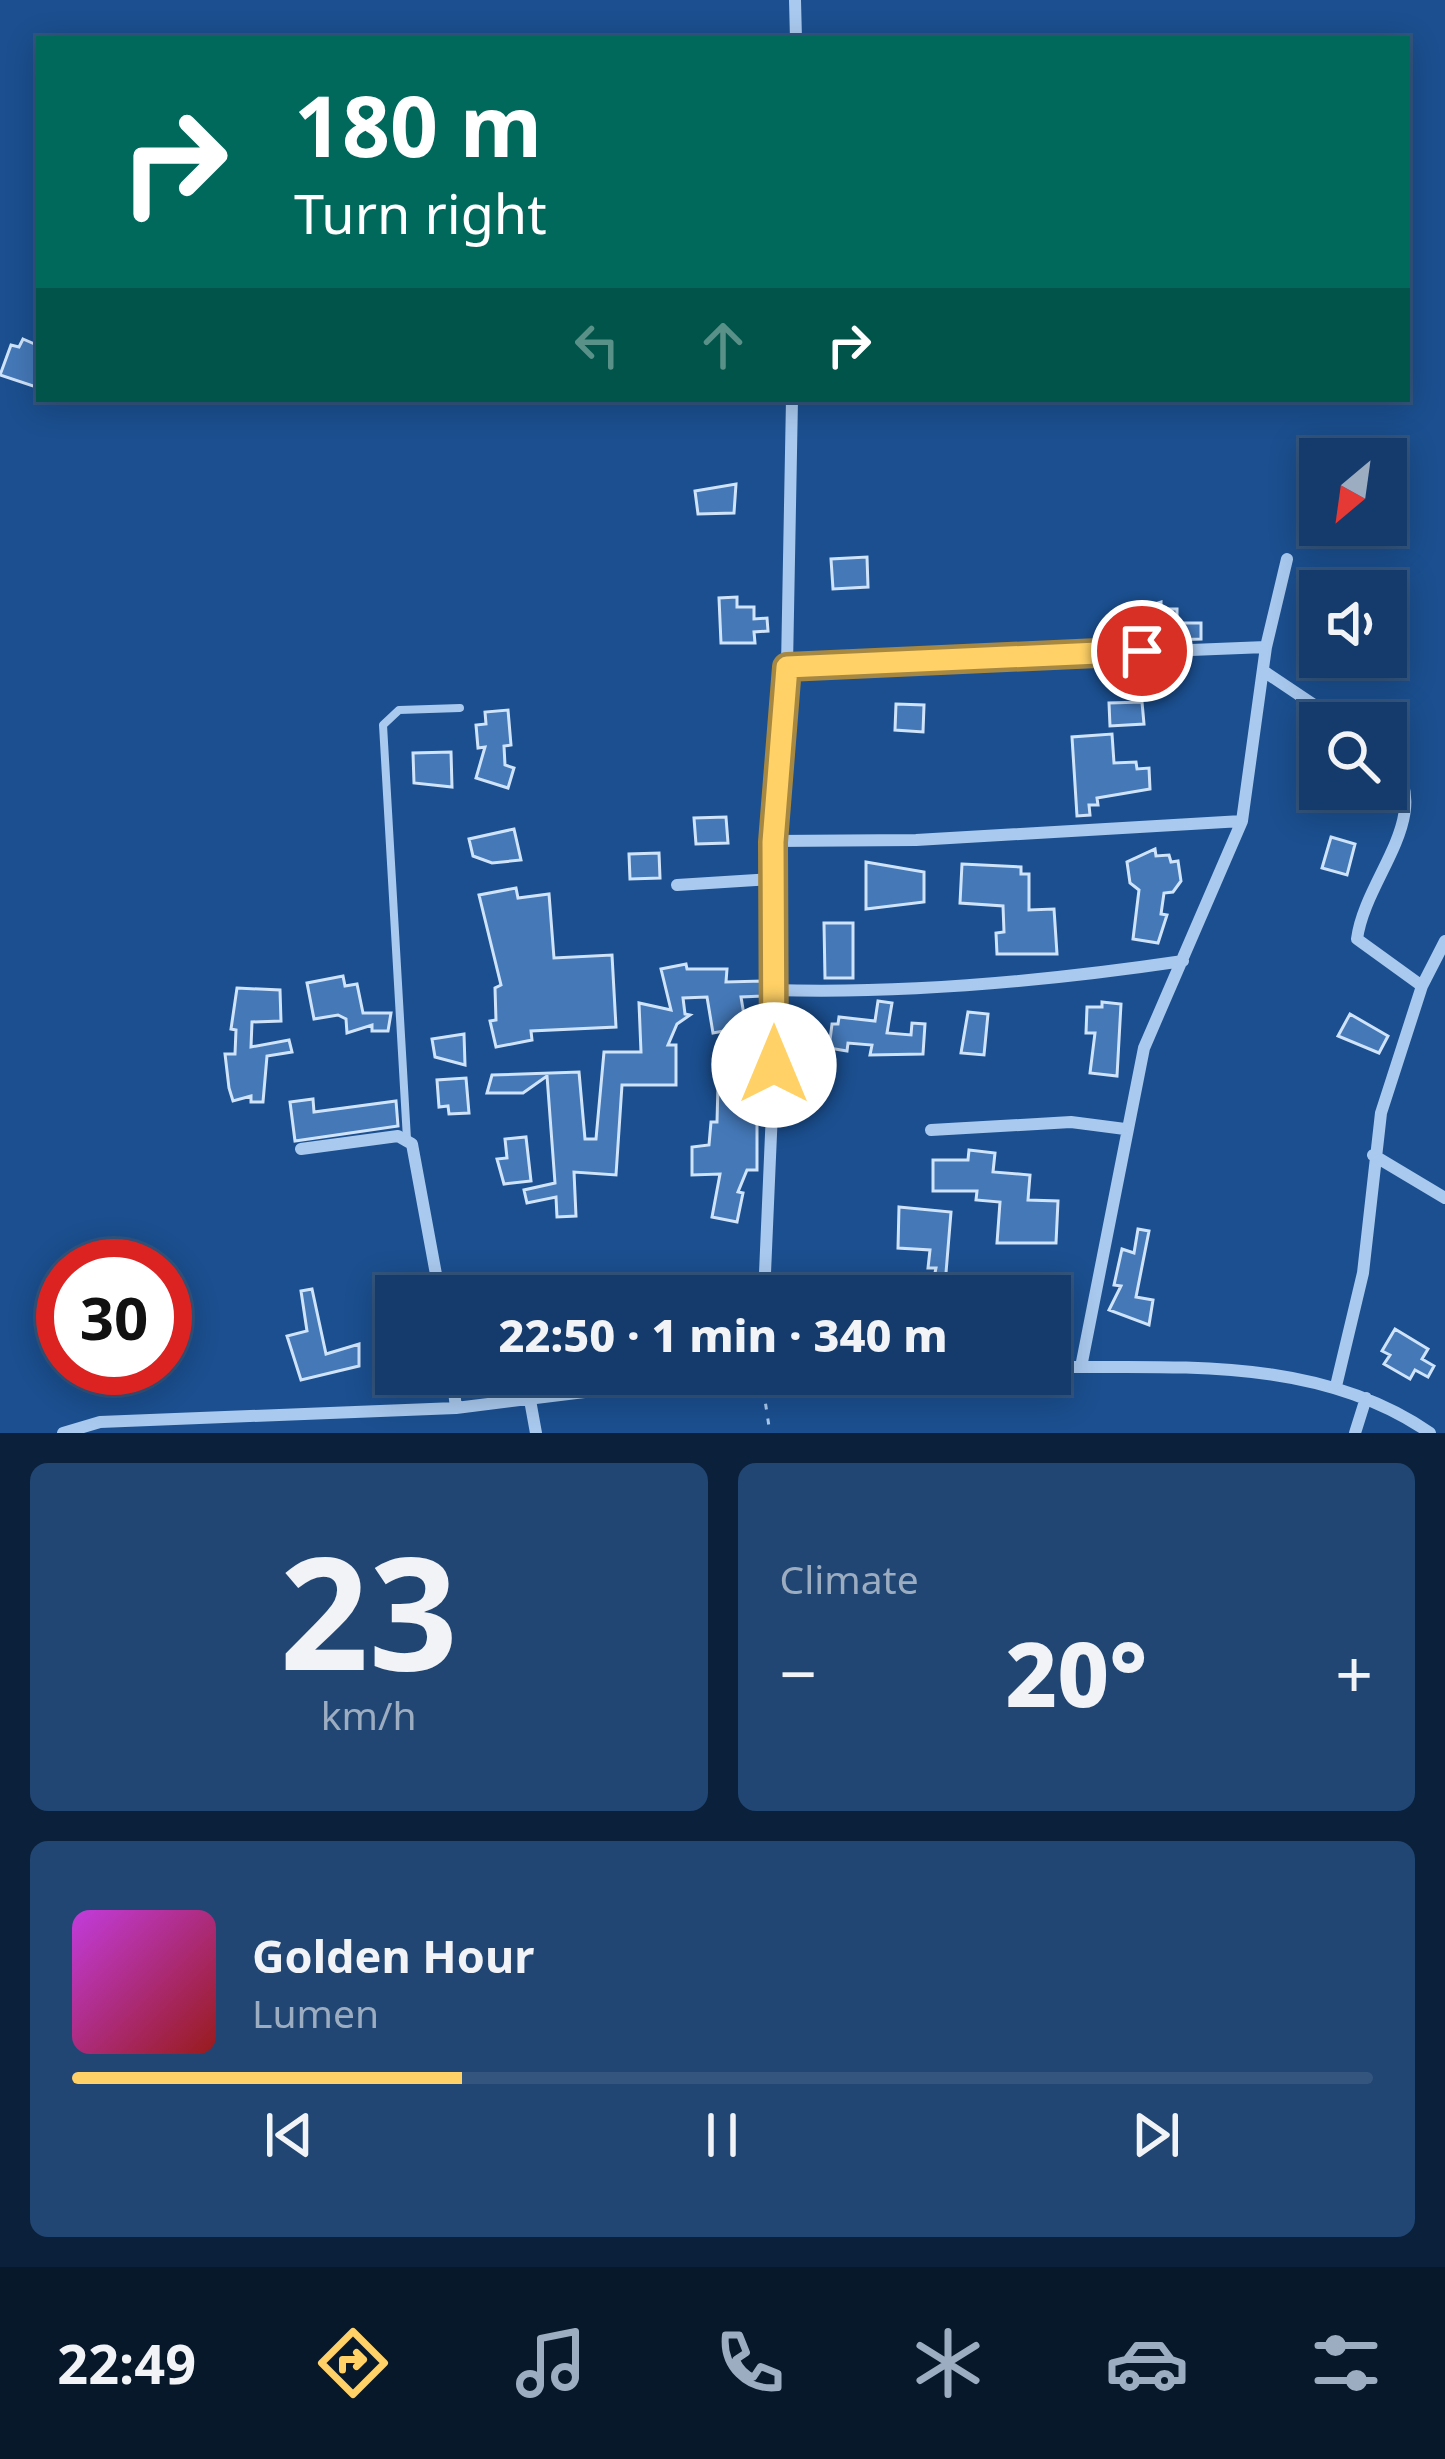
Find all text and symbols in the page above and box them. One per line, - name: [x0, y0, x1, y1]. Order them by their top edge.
- text: 180 m: [294, 67, 542, 182]
- icon: right: [96, 84, 252, 240]
- text: Turn right: [294, 176, 547, 250]
- icon: left: [564, 312, 630, 378]
- icon: ahead: [690, 312, 756, 378]
- icon: right: [816, 312, 882, 378]
- north arrow: [1299, 438, 1407, 546]
- map controls: [1299, 438, 1407, 810]
- button: sound: [1299, 570, 1407, 678]
- pin: [1091, 600, 1193, 702]
- icon: arrive: [1109, 618, 1175, 684]
- button: search: [1299, 702, 1407, 810]
- position arrow: [711, 1002, 837, 1128]
- speed limit sign: 30: [36, 1239, 192, 1395]
- text: 22:50 · 1 min · 340 m: [498, 1304, 948, 1365]
- text: 23: [280, 1503, 458, 1716]
- text: Climate: [780, 1552, 919, 1605]
- text: 20°: [1005, 1611, 1147, 1733]
- text: −: [780, 1627, 817, 1717]
- text: +: [1335, 1627, 1373, 1717]
- text: km/h: [321, 1688, 417, 1741]
- text: Golden Hour: [252, 1925, 534, 1986]
- text: Lumen: [252, 1986, 379, 2039]
- icon: previous: [256, 2102, 322, 2168]
- icon: pause: [689, 2102, 755, 2168]
- icon: next: [1123, 2102, 1189, 2168]
- icon: directions: [311, 2321, 395, 2405]
- icon: music: [509, 2321, 593, 2405]
- icon: phone: [708, 2321, 792, 2405]
- icon: climate: [906, 2321, 990, 2405]
- icon: car: [1105, 2321, 1189, 2405]
- icon: filters: [1304, 2321, 1388, 2405]
- text: 22:49: [57, 2326, 196, 2400]

